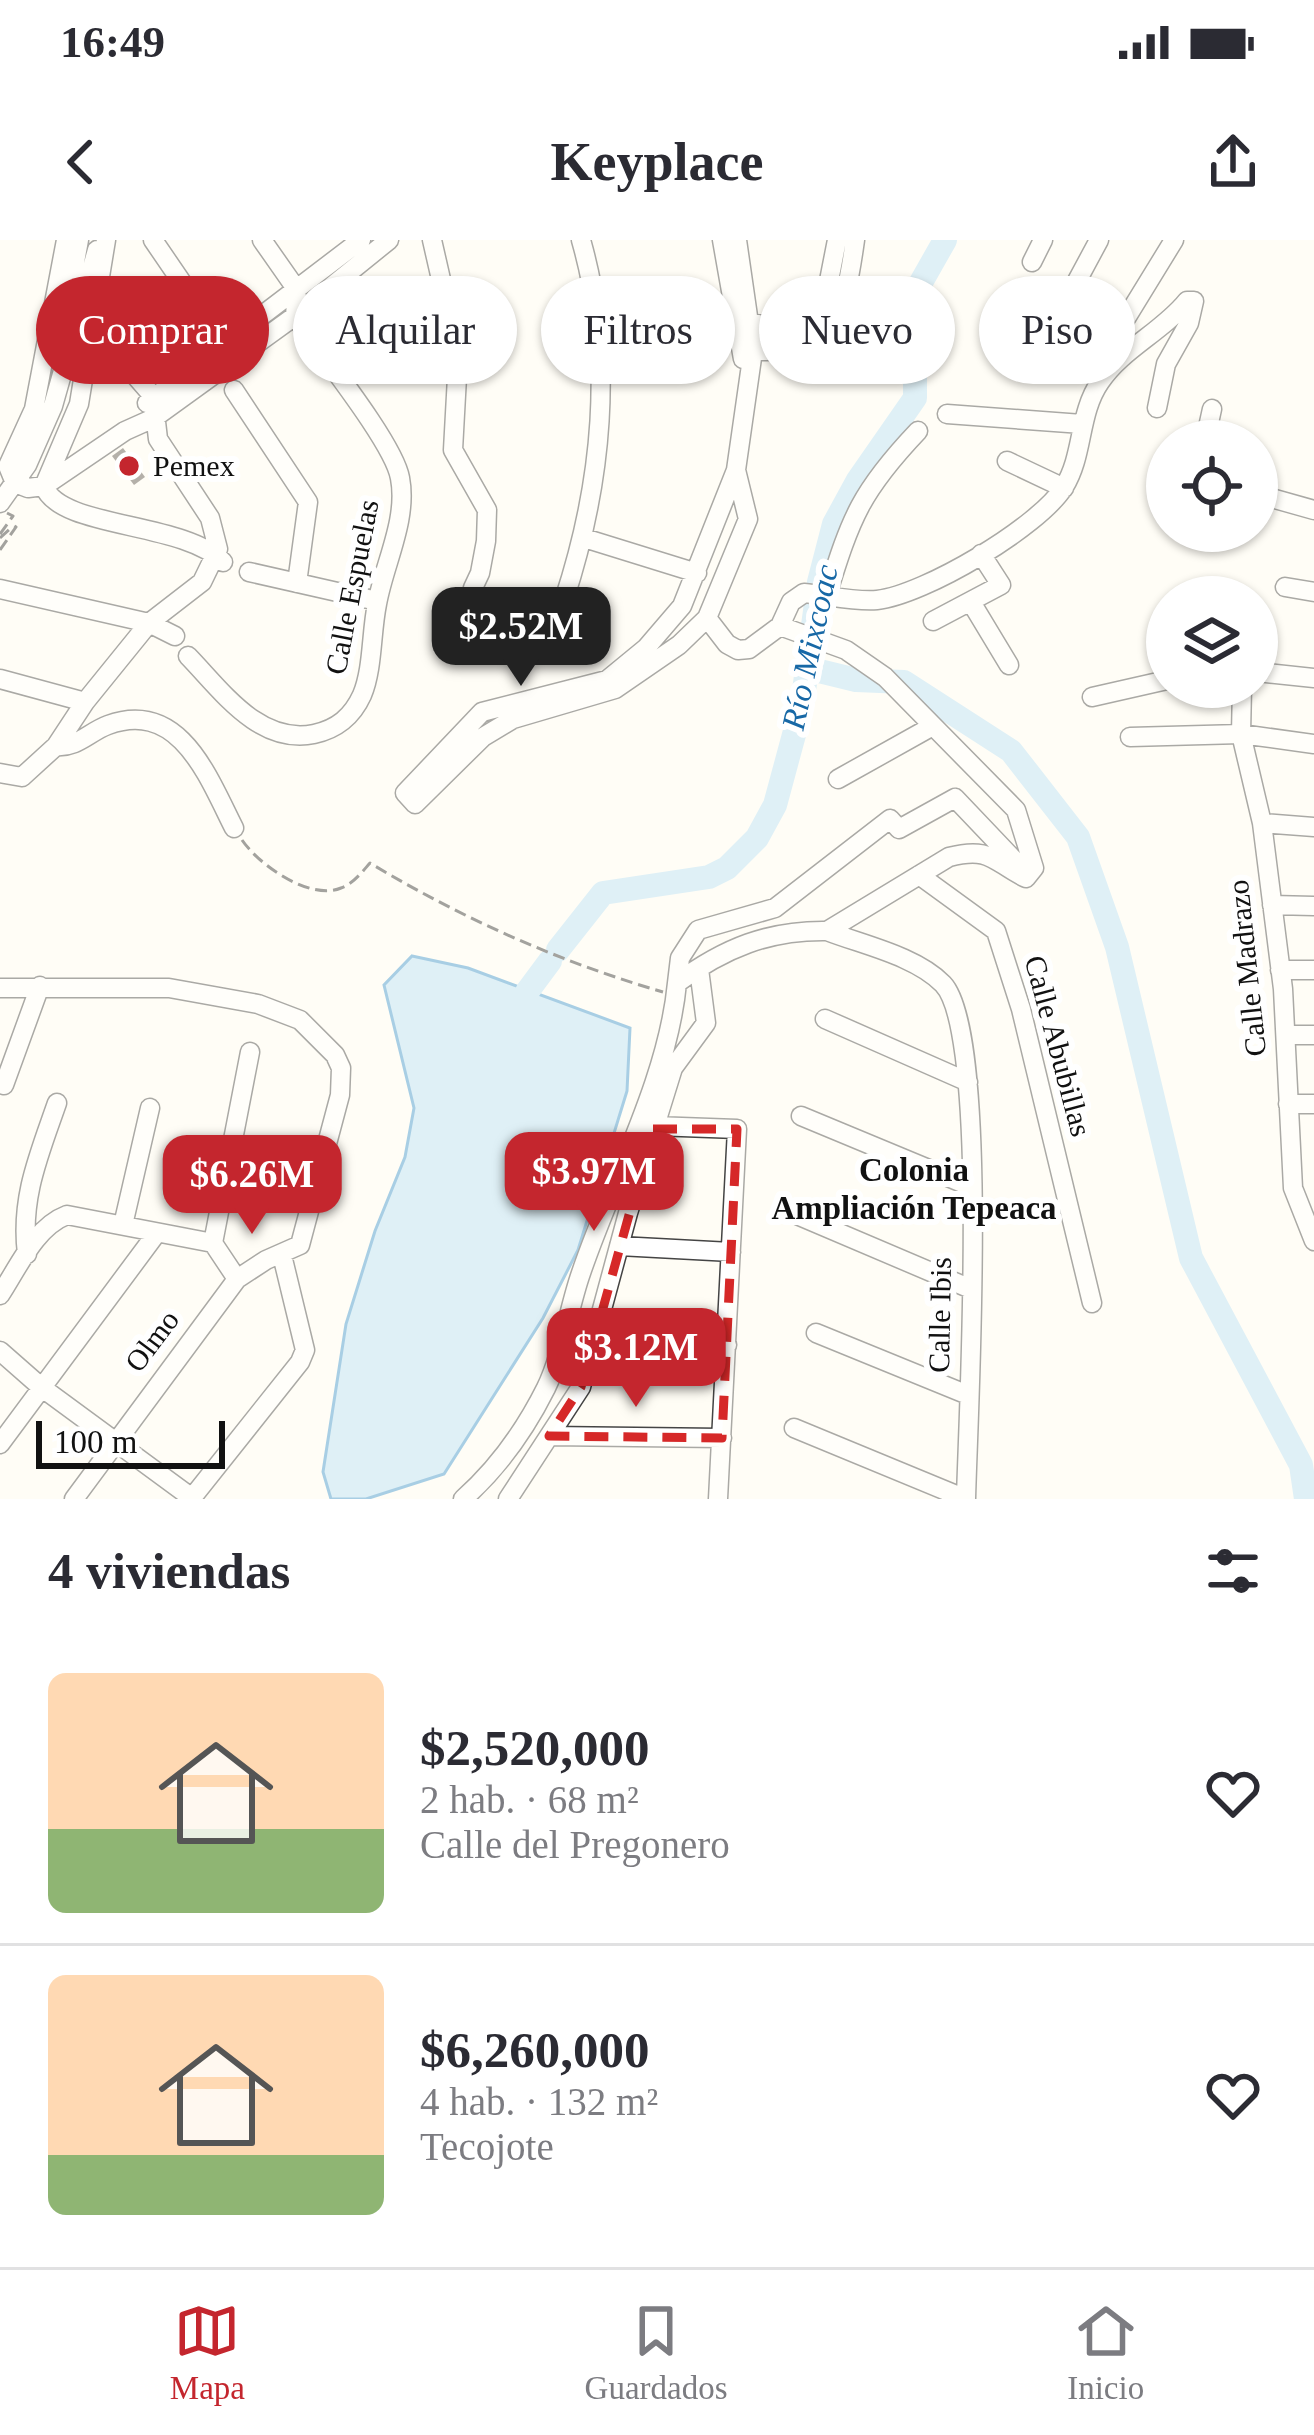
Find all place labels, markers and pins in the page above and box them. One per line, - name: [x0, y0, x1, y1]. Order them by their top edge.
- place label: Pemex: [153, 449, 235, 482]
- marker: Pemex: [116, 453, 142, 479]
- pin: $2.52M: [423, 587, 619, 689]
- pin: $3.97M: [496, 1132, 692, 1234]
- pin: $6.26M: [154, 1135, 350, 1237]
- pin: $3.12M: [538, 1308, 734, 1410]

